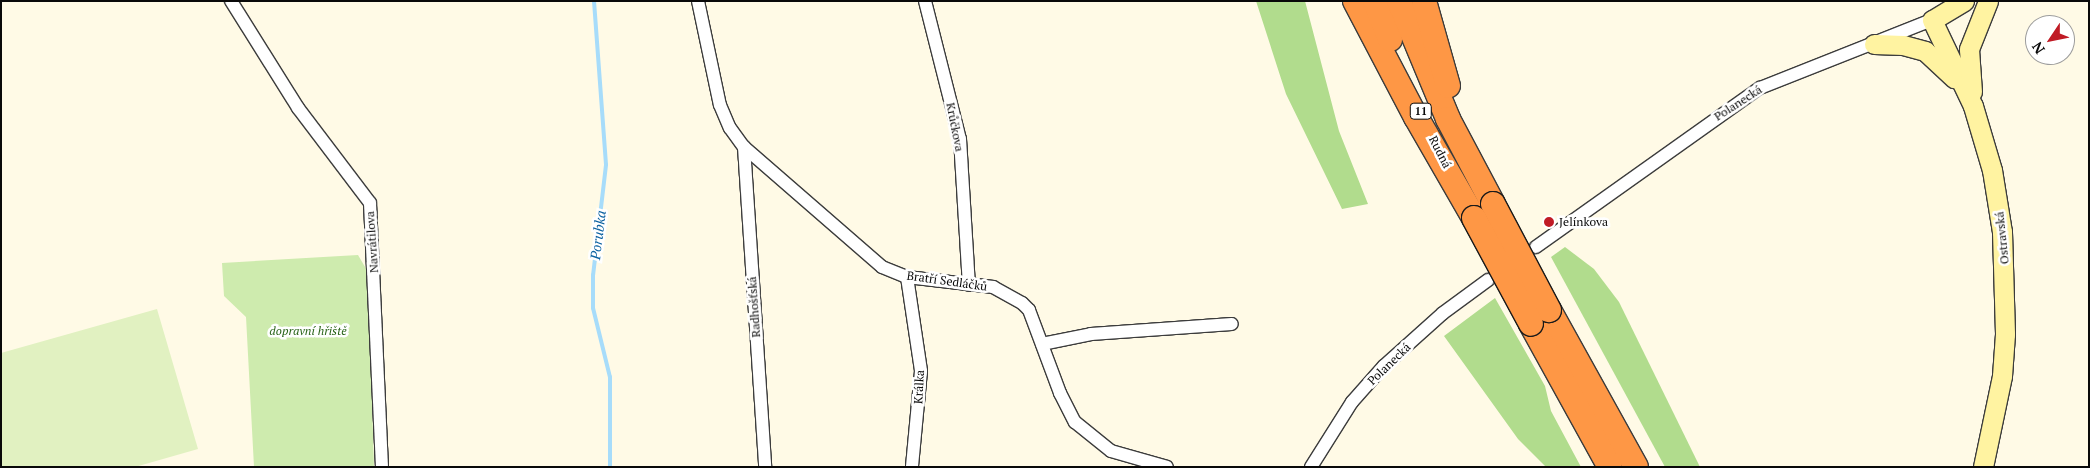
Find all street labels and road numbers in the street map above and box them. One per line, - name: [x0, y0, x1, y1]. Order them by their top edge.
- street label: Polanecká: [1711, 82, 1765, 124]
- street label: Krůčkova: [943, 101, 967, 153]
- road number: 11: [1410, 102, 1432, 120]
- street label: Rudná: [1426, 133, 1454, 171]
- street label: Navrátilova: [363, 211, 381, 273]
- street label: Ostravská: [1992, 211, 2012, 265]
- street label: Bratří Sedláčků: [906, 268, 988, 294]
- street label: Radhošťská: [745, 276, 763, 338]
- street label: Polanecká: [1365, 340, 1413, 388]
- street label: Králka: [911, 370, 927, 404]

